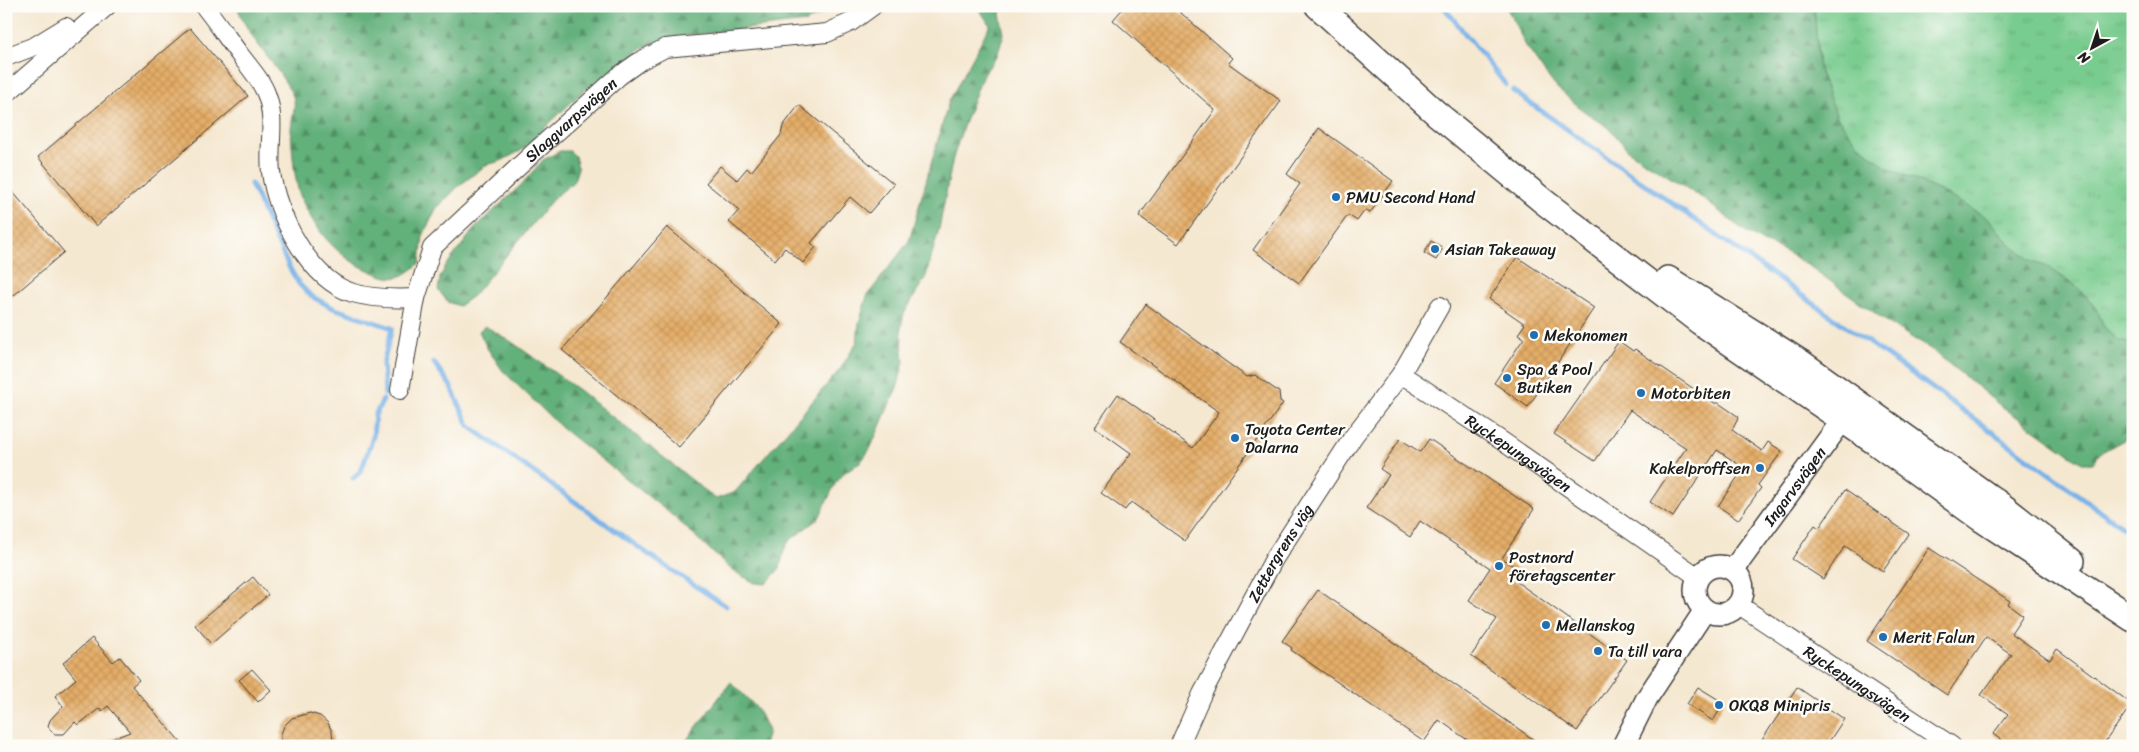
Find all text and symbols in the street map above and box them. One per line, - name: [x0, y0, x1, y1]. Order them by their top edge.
- north arrow: [2066, 22, 2116, 72]
- text: N: [2072, 45, 2096, 71]
- street label: Slaggvarpsvägen: [517, 69, 624, 169]
- place label: PMU Second Hand: [1346, 183, 1476, 212]
- marker: PMU Second Hand: [1330, 191, 1342, 203]
- place label: Asian Takeaway: [1444, 235, 1556, 264]
- marker: Asian Takeaway: [1429, 243, 1441, 255]
- place label: Mekonomen: [1544, 321, 1628, 350]
- marker: Mekonomen: [1528, 329, 1540, 341]
- place label: Spa & Pool Butiken: [1517, 355, 1592, 402]
- marker: Spa & Pool Butiken: [1501, 372, 1513, 384]
- place label: Motorbiten: [1651, 379, 1731, 408]
- marker: Motorbiten: [1635, 387, 1647, 399]
- street label: Ryckepungsvägen: [1459, 406, 1578, 500]
- place label: Toyota Center Dalarna: [1245, 415, 1346, 462]
- marker: Toyota Center Dalarna: [1229, 432, 1241, 444]
- street label: Ingarvsvägen: [1755, 440, 1834, 533]
- place label: Kakelproffsen: [1650, 454, 1750, 483]
- marker: Kakelproffsen: [1754, 462, 1766, 474]
- street label: Zettergrens väg: [1239, 498, 1321, 608]
- place label: Postnord företagscenter: [1509, 543, 1616, 590]
- marker: Postnord företagscenter: [1493, 560, 1505, 572]
- place label: Mellanskog: [1556, 611, 1635, 640]
- marker: Mellanskog: [1540, 619, 1552, 631]
- place label: Merit Falun: [1893, 623, 1975, 652]
- marker: Merit Falun: [1877, 631, 1889, 643]
- place label: Ta till vara: [1608, 637, 1682, 666]
- street label: Ryckepungsvägen: [1798, 637, 1918, 730]
- marker: Ta till vara: [1592, 645, 1604, 657]
- place label: OKQ8 Minipris: [1729, 691, 1831, 720]
- marker: OKQ8 Minipris: [1713, 699, 1725, 711]

